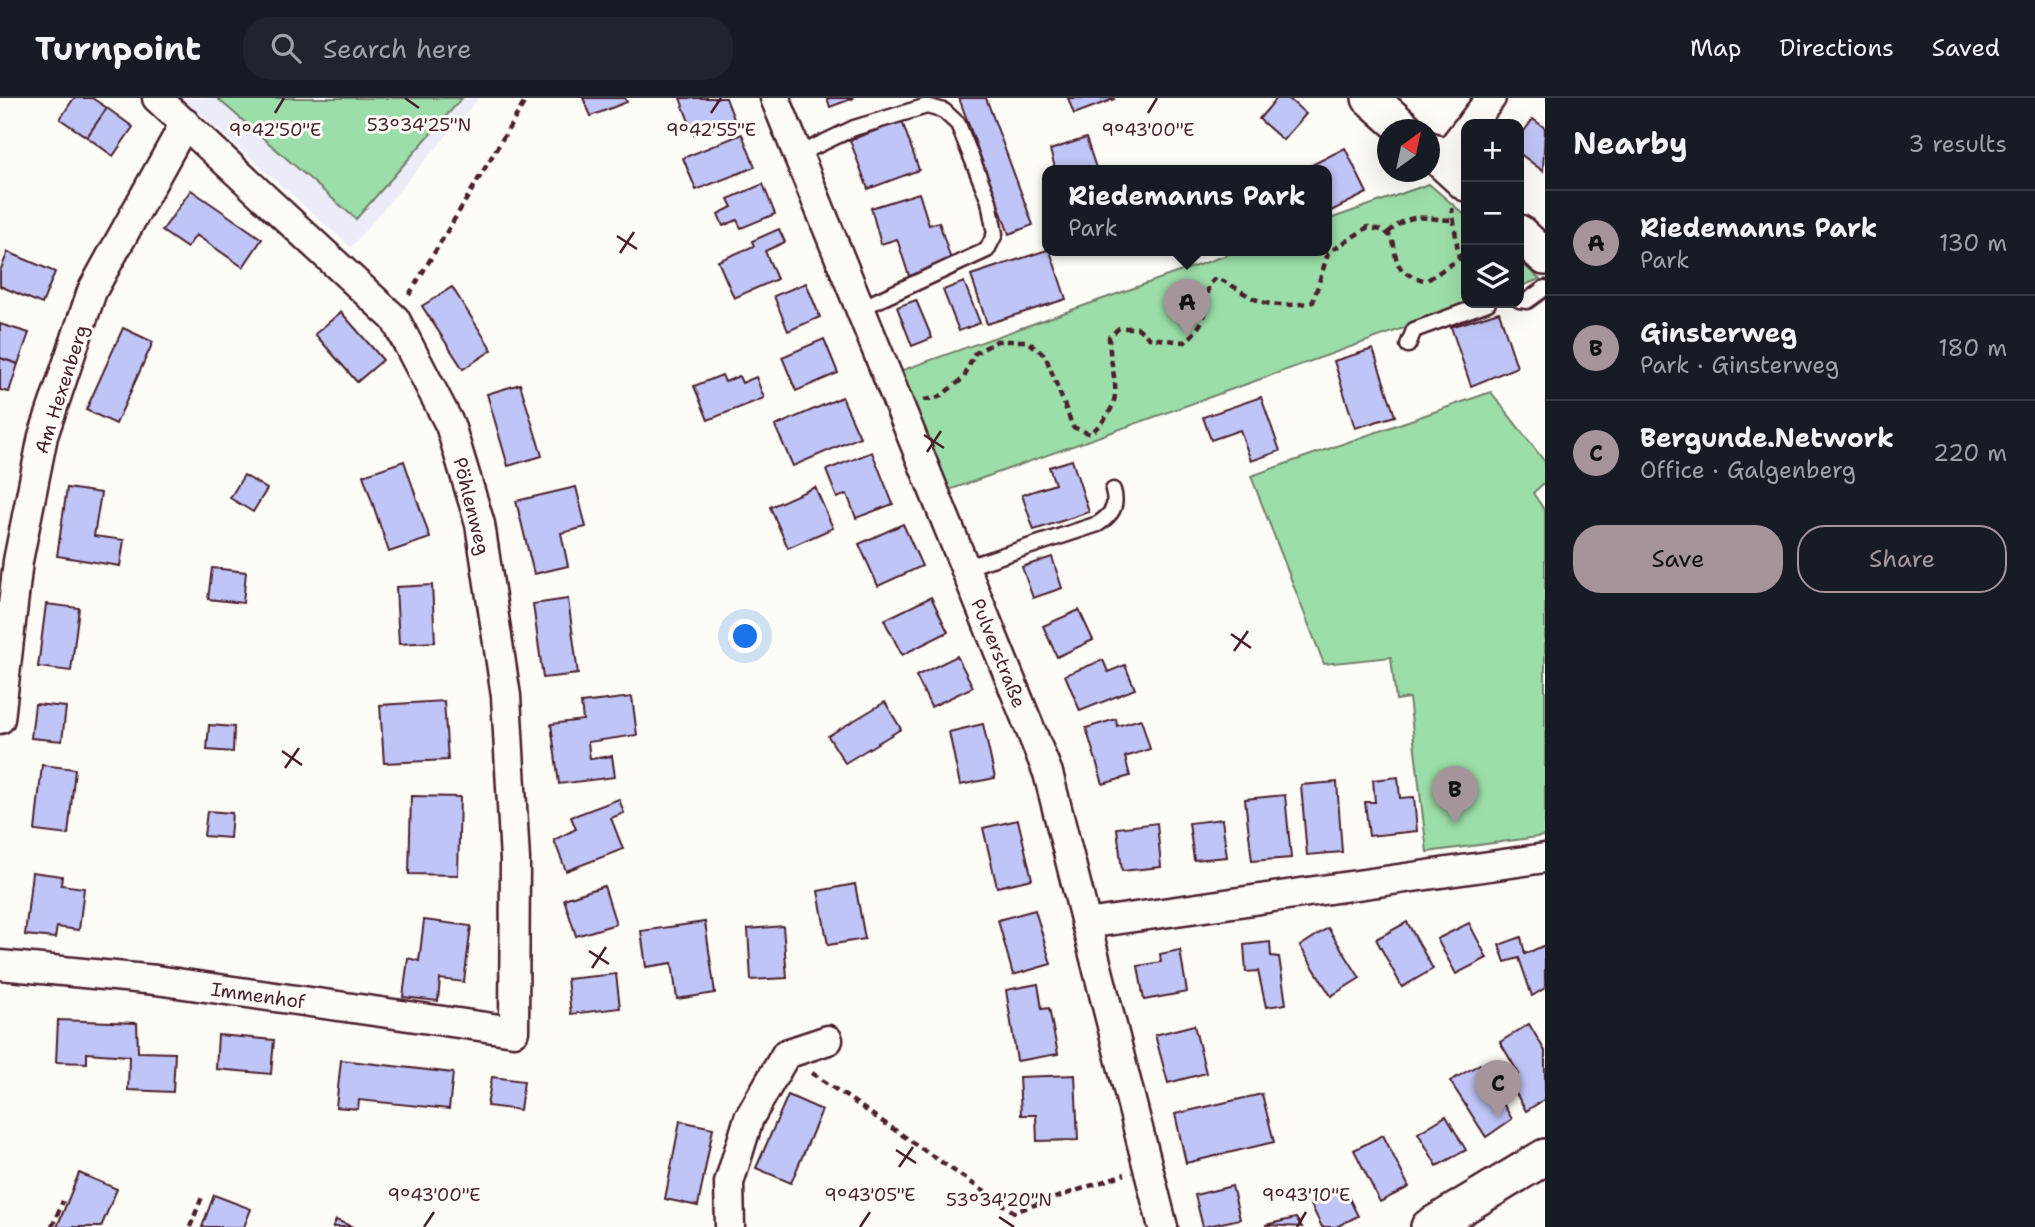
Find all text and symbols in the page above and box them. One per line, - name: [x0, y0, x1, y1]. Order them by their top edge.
- search box: [243, 17, 733, 80]
- text: Turnpoint: [35, 26, 201, 71]
- icon: search: [267, 29, 305, 67]
- text: Search here: [323, 31, 472, 66]
- text: Map: [1690, 32, 1741, 64]
- text: Directions: [1779, 32, 1894, 64]
- text: Saved: [1932, 32, 2000, 64]
- text: 53°34'25"N: [367, 113, 471, 137]
- text: 9°42'50"E: [229, 118, 321, 142]
- text: 9°42'55"E: [666, 118, 756, 142]
- text: 9°43'00"E: [1101, 118, 1195, 142]
- north arrow: [1377, 119, 1440, 182]
- map controls: [1461, 119, 1524, 308]
- button: +: [1461, 119, 1524, 182]
- text: Nearby: [1573, 123, 1688, 164]
- text: 3 results: [1908, 129, 2007, 159]
- popup: [1042, 165, 1332, 256]
- text: Riedemanns Park: [1068, 178, 1306, 213]
- button: −: [1461, 182, 1524, 245]
- text: Riedemanns Park: [1640, 210, 1877, 245]
- text: Park: [1068, 213, 1118, 243]
- text: A: [1587, 228, 1605, 258]
- text: 130 m: [1939, 228, 2007, 258]
- button: layers: [1461, 245, 1524, 308]
- text: Park: [1640, 245, 1689, 275]
- pin: A: [1164, 279, 1210, 337]
- text: Ginsterweg: [1640, 315, 1797, 350]
- street label: Am Hexenberg: [29, 321, 94, 457]
- text: B: [1589, 333, 1603, 363]
- text: 180 m: [1938, 333, 2007, 363]
- text: Park · Ginsterweg: [1640, 350, 1839, 380]
- text: Bergunde.Network: [1640, 420, 1894, 455]
- text: C: [1589, 438, 1603, 468]
- text: 220 m: [1933, 438, 2007, 468]
- street label: Pöhlenweg: [447, 455, 496, 558]
- text: Office · Galgenberg: [1640, 455, 1856, 485]
- button: Save: [1573, 525, 1783, 593]
- button: Share: [1797, 525, 2007, 593]
- street label: Pulverstraße: [965, 595, 1032, 711]
- your location: [728, 619, 762, 653]
- pin: B: [1432, 766, 1478, 824]
- street label: Immenhof: [209, 977, 308, 1015]
- pin: C: [1475, 1060, 1521, 1118]
- text: 9°43'00"E: [387, 1183, 481, 1207]
- text: 9°43'05"E: [824, 1183, 916, 1207]
- text: 9°43'10"E: [1262, 1183, 1350, 1207]
- text: 53°34'20"N: [946, 1188, 1052, 1212]

